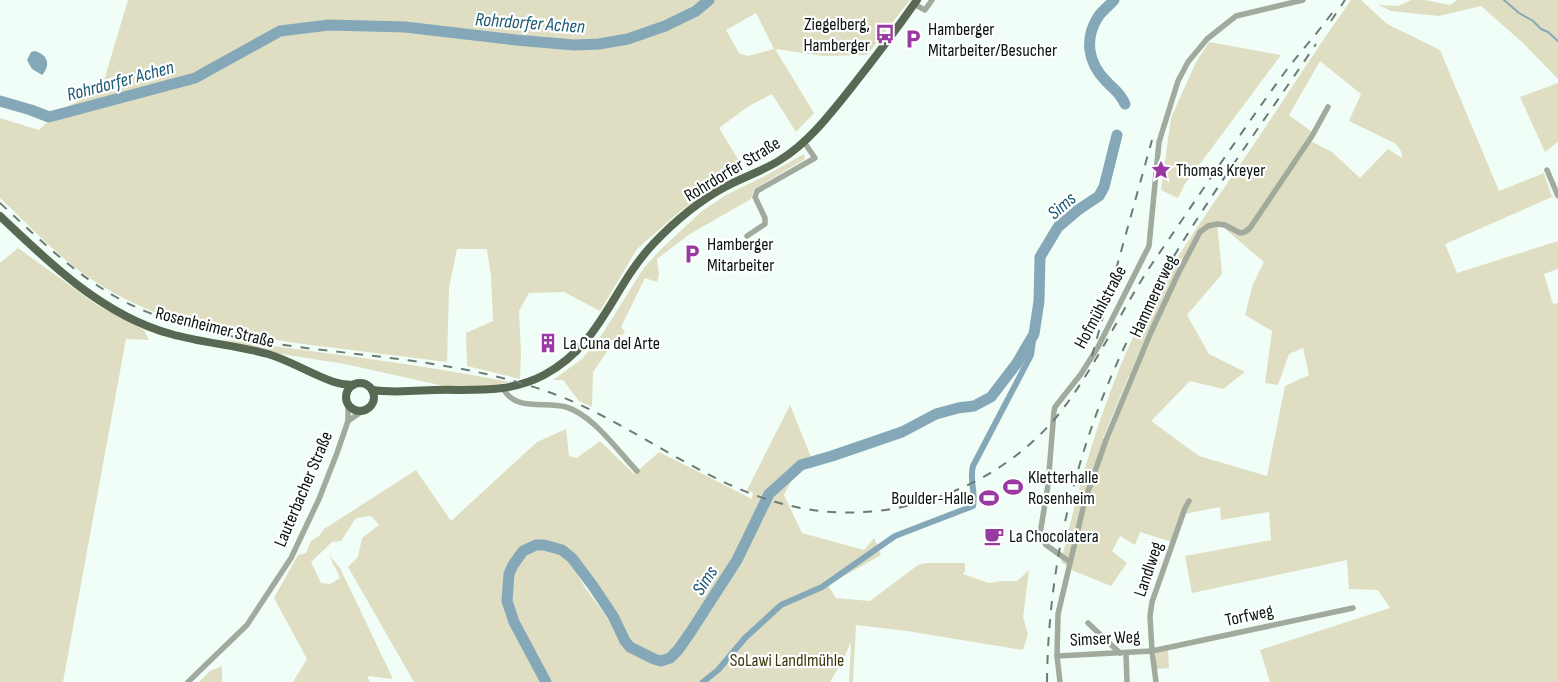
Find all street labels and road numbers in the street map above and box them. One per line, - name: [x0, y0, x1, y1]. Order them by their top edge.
- street label: Rohrdorfer Straße: [680, 133, 784, 206]
- street label: Hammererweg: [1125, 252, 1182, 341]
- street label: Hofmühlstraße: [1070, 262, 1131, 352]
- street label: Rosenheimer Straße: [153, 303, 277, 352]
- street label: Lauterbacher Straße: [270, 428, 337, 550]
- street label: Landlweg: [1129, 539, 1168, 599]
- street label: Torfweg: [1223, 600, 1275, 631]
- street label: Simser Weg: [1069, 626, 1141, 651]

